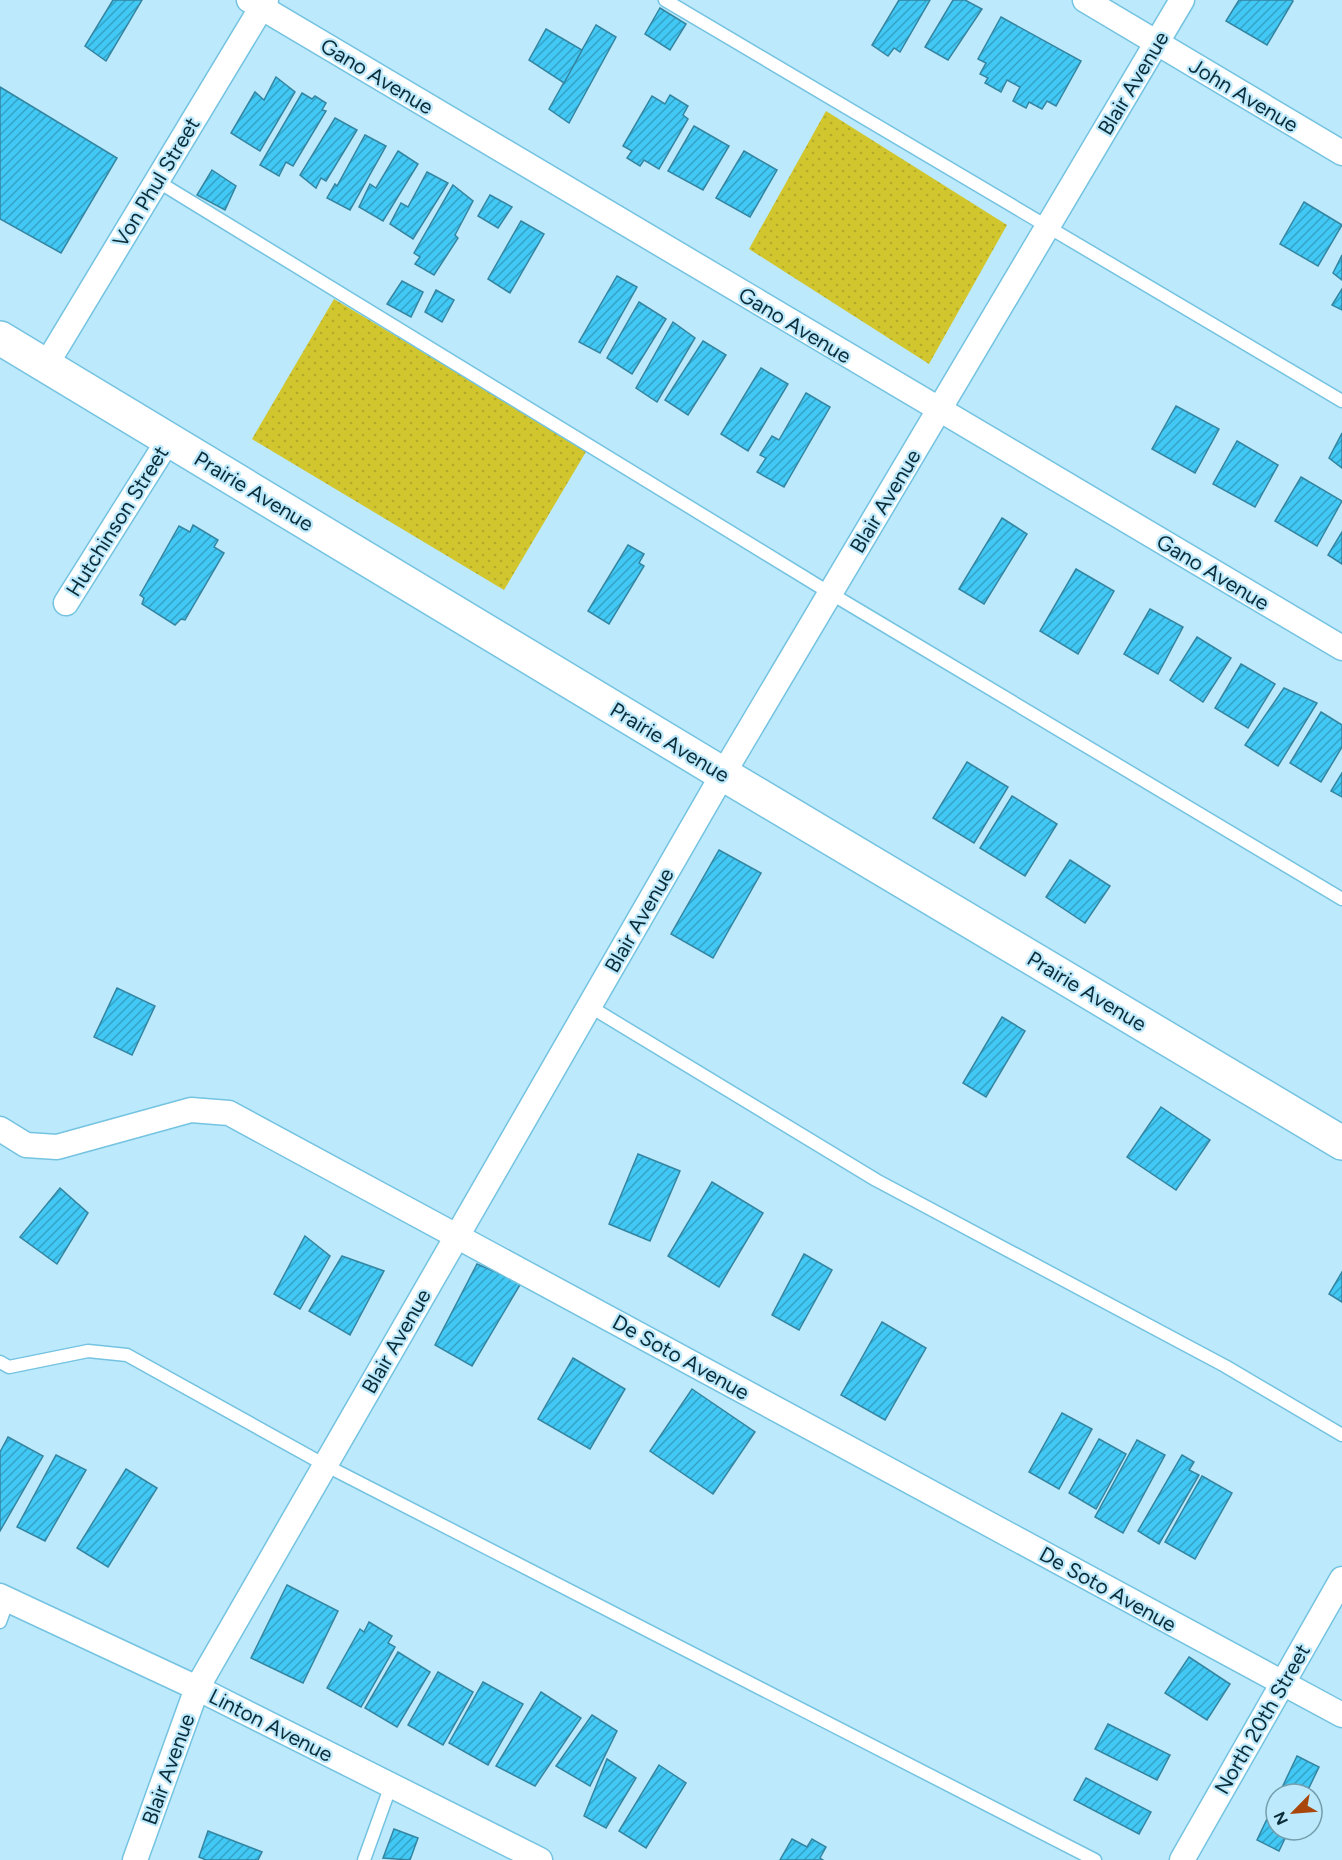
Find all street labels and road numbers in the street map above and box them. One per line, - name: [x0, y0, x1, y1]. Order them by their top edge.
- street label: Blair Avenue: [1092, 27, 1174, 139]
- street label: Gano Avenue: [316, 33, 438, 119]
- street label: John Avenue: [1185, 53, 1303, 137]
- street label: Von Phul Street: [107, 113, 205, 251]
- street label: Gano Avenue: [734, 282, 856, 368]
- street label: Hutchinson Street: [61, 441, 173, 601]
- street label: Blair Avenue: [844, 445, 926, 557]
- street label: Prairie Avenue: [190, 446, 318, 536]
- street label: Gano Avenue: [1152, 529, 1274, 615]
- street label: Prairie Avenue: [606, 697, 734, 787]
- street label: Blair Avenue: [599, 863, 679, 977]
- street label: Prairie Avenue: [1023, 946, 1151, 1036]
- street label: Blair Avenue: [356, 1284, 436, 1398]
- street label: De Soto Avenue: [608, 1309, 754, 1405]
- street label: De Soto Avenue: [1035, 1541, 1181, 1637]
- street label: North 20th Street: [1209, 1639, 1315, 1799]
- street label: Linton Avenue: [205, 1683, 337, 1767]
- street label: Blair Avenue: [136, 1710, 200, 1828]

